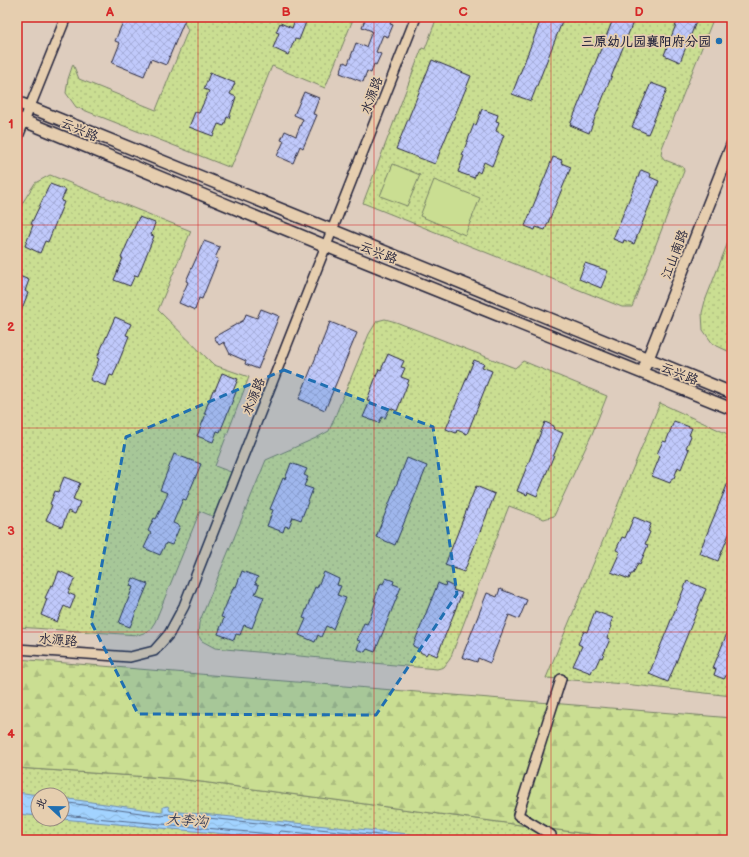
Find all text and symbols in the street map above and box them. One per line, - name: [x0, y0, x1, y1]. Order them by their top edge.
- text: A: [105, 4, 114, 20]
- text: B: [281, 4, 291, 20]
- text: C: [458, 4, 468, 20]
- text: D: [634, 4, 644, 20]
- place label: 三原幼儿园襄阳府分园: [581, 34, 711, 50]
- marker: 三原幼儿园襄阳府分园: [714, 36, 724, 46]
- street label: 水源路: [357, 74, 386, 116]
- street label: 云兴路: [59, 115, 101, 145]
- text: 1: [8, 116, 14, 132]
- street label: 江山南路: [658, 227, 692, 282]
- street label: 云兴路: [358, 238, 400, 268]
- text: 2: [7, 319, 15, 335]
- street label: 云兴路: [659, 359, 701, 389]
- street label: 水源路: [239, 375, 269, 417]
- text: 3: [7, 523, 15, 539]
- street label: 水源路: [38, 631, 78, 649]
- text: 4: [7, 726, 15, 742]
- north arrow: [30, 787, 70, 827]
- text: 北: [33, 796, 49, 811]
- water label: 大李沟: [165, 810, 211, 831]

